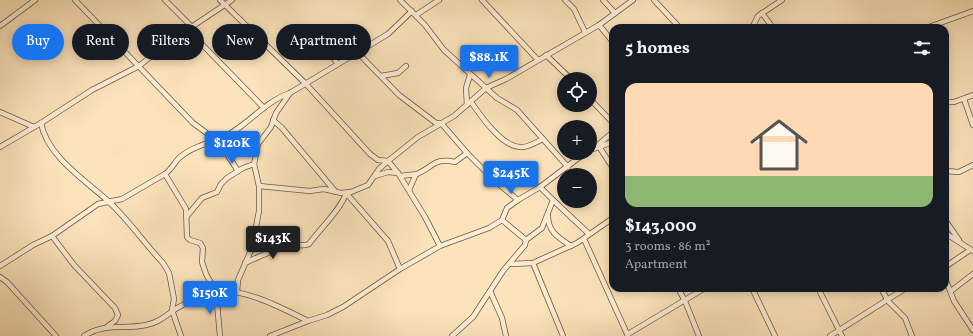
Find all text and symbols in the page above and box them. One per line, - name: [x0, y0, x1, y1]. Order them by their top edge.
- chip: Buy: [12, 24, 64, 60]
- chip: Rent: [72, 24, 129, 60]
- chip: Filters: [137, 24, 204, 60]
- chip: New: [212, 24, 268, 60]
- chip: Apartment: [276, 24, 371, 60]
- text: 5 homes: [625, 37, 690, 60]
- icon: filters: [911, 37, 933, 59]
- pin: $88.1K: [456, 45, 522, 79]
- text: $88.1K: [469, 49, 509, 67]
- map controls: [557, 72, 597, 208]
- button: locate: [557, 72, 597, 112]
- icon: home: [743, 109, 815, 181]
- button: +: [557, 120, 597, 160]
- pin: $120K: [204, 131, 260, 165]
- text: $120K: [214, 135, 250, 153]
- pin: $245K: [483, 161, 539, 195]
- text: $245K: [492, 165, 530, 183]
- button: −: [557, 168, 597, 208]
- text: $143,000: [625, 215, 696, 238]
- pin: $143K: [245, 226, 301, 260]
- text: $143K: [255, 230, 291, 248]
- text: 3 rooms · 86 m²: [625, 238, 710, 256]
- text: Apartment: [625, 256, 688, 274]
- pin: $150K: [182, 281, 238, 315]
- text: $150K: [192, 285, 228, 303]

